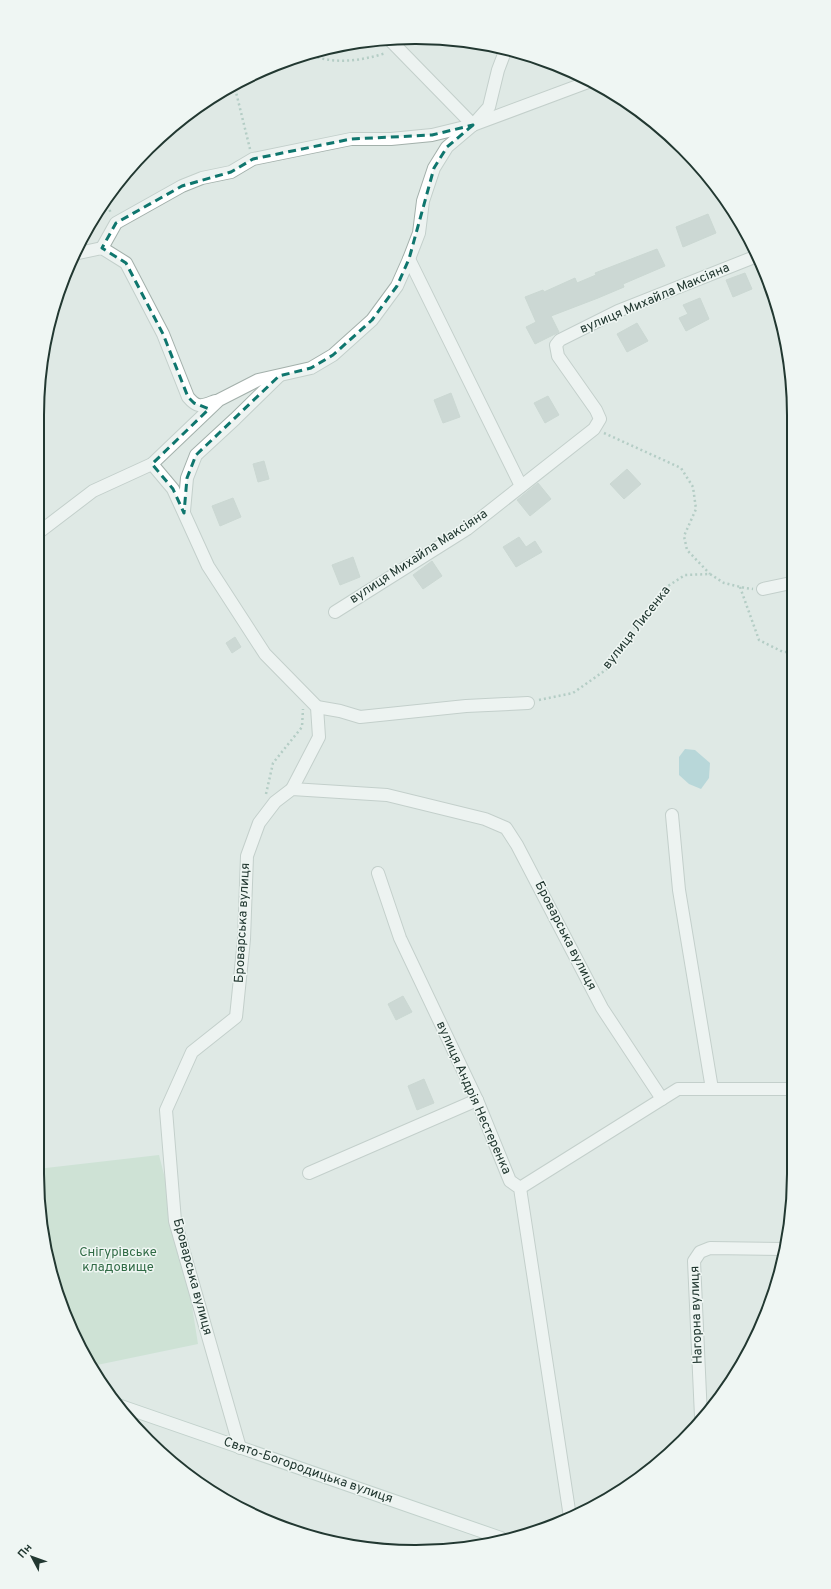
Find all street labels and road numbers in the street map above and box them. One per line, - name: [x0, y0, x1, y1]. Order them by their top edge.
- street label: вулиця Михайла Максіяна: [578, 260, 732, 338]
- street label: вулиця Михайла Максіяна: [347, 506, 491, 608]
- street label: вулиця Лисенка: [600, 583, 674, 673]
- street label: Броварська вулиця: [232, 862, 254, 984]
- street label: Броварська вулиця: [531, 879, 599, 993]
- street label: вулиця Андрія Нестеренка: [432, 1019, 514, 1177]
- street label: Броварська вулиця: [169, 1217, 215, 1337]
- street label: Нагорна вулиця: [687, 1266, 707, 1364]
- street label: Свято-Богородицька вулиця: [221, 1434, 395, 1508]

